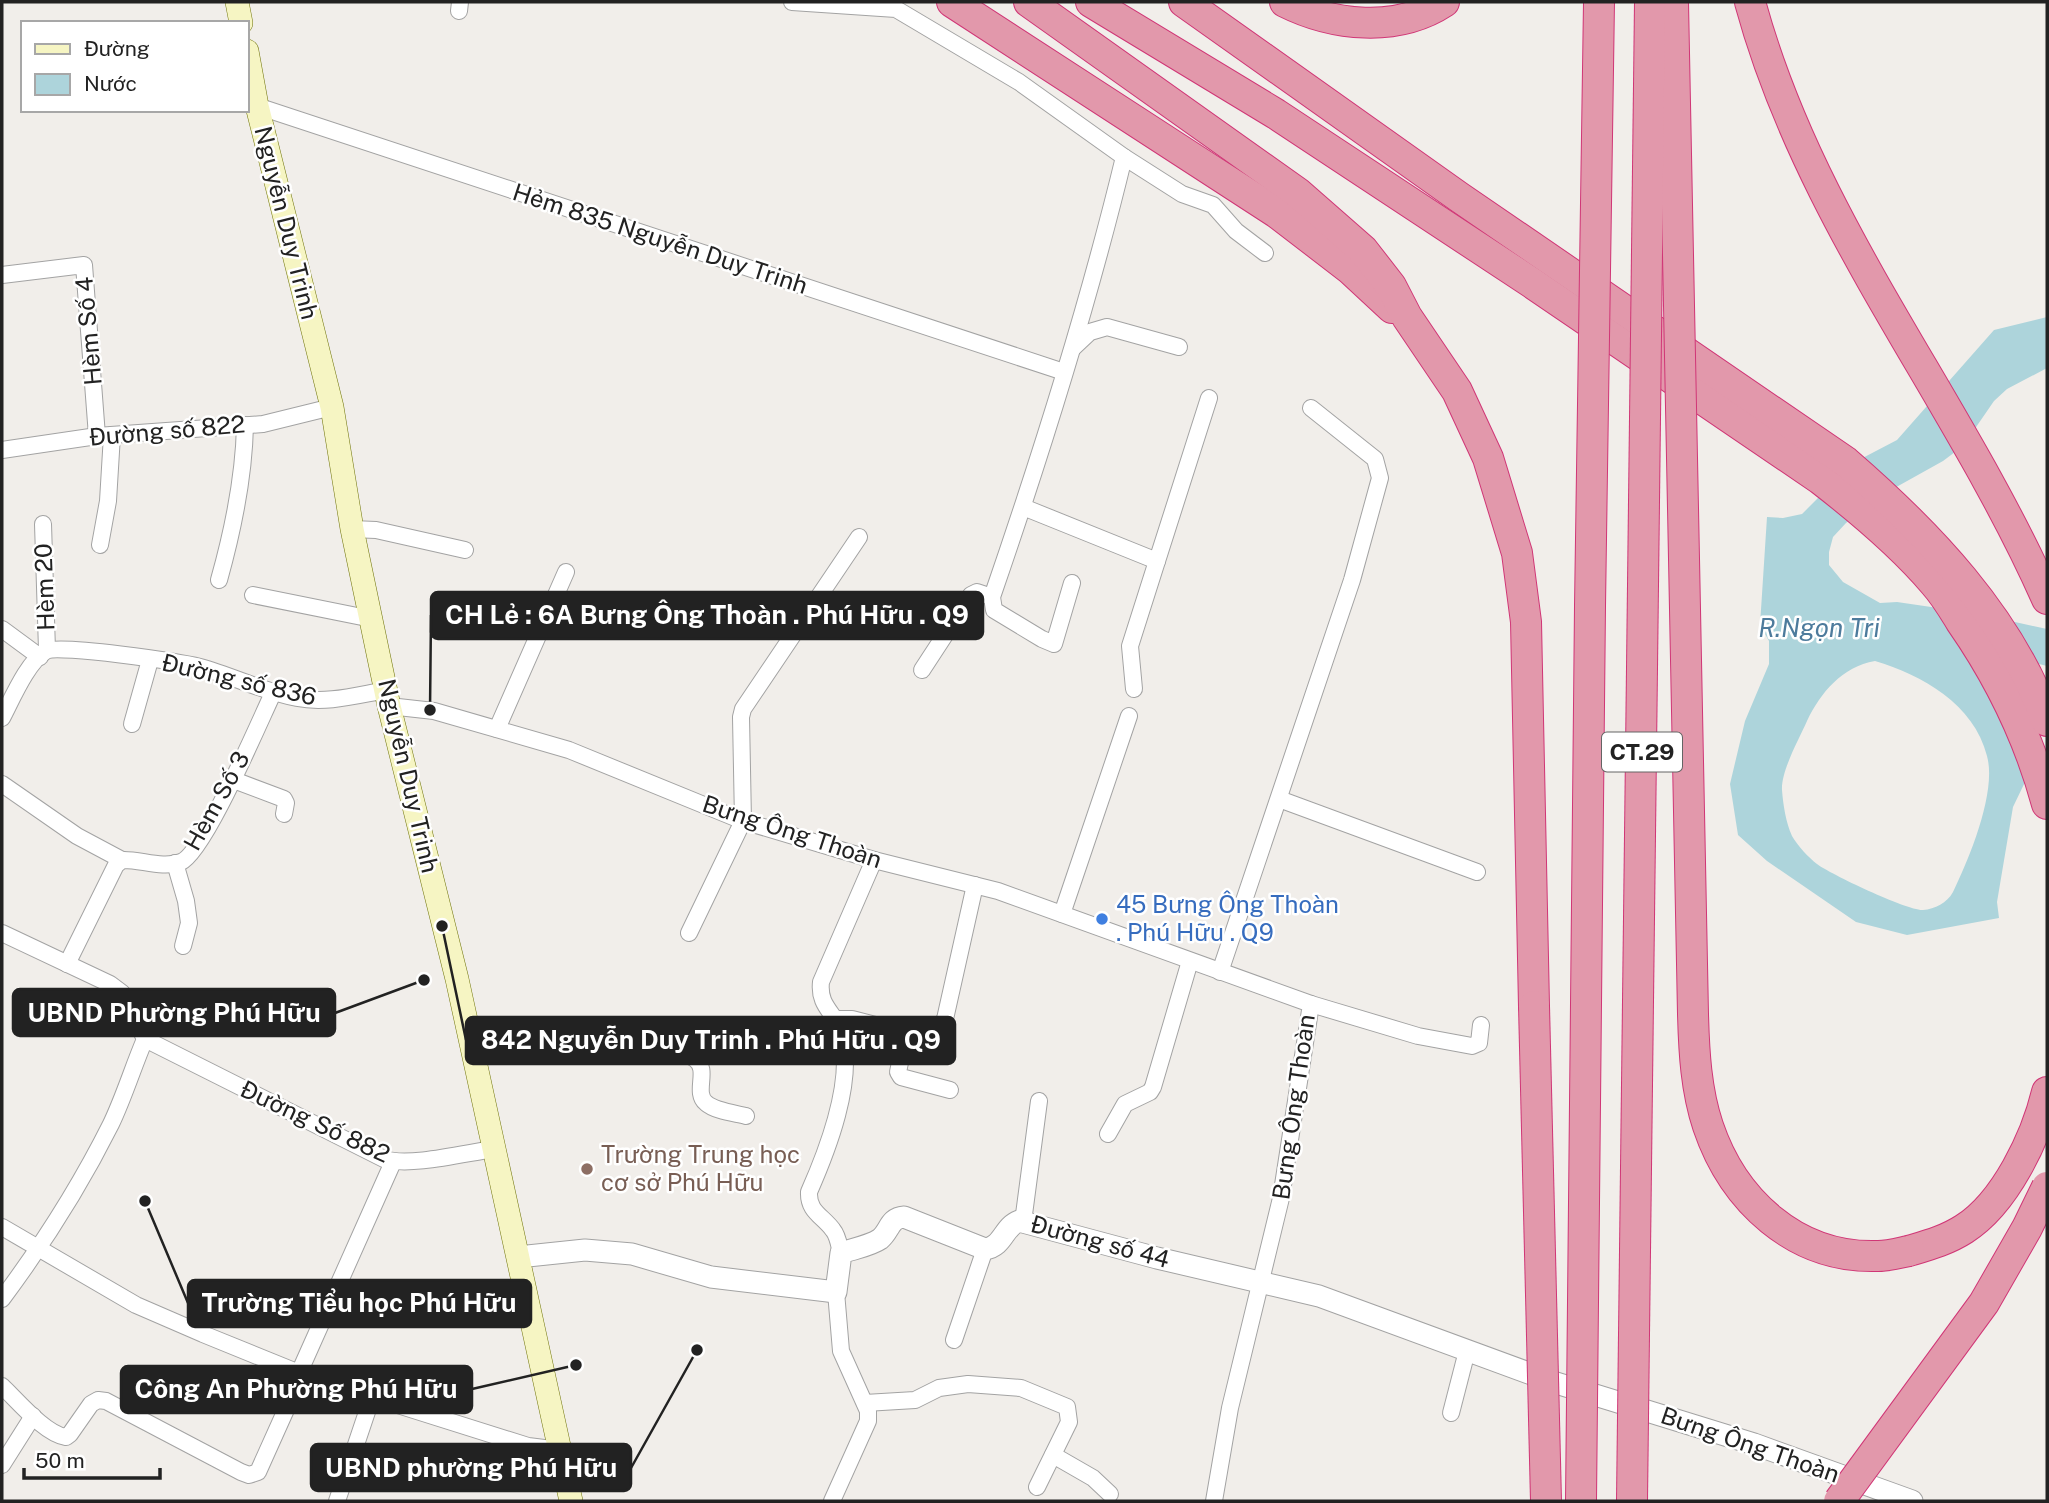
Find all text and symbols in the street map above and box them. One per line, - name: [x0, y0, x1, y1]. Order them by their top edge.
- legend: [21, 21, 248, 112]
- text: Đường: [84, 36, 150, 61]
- text: Nước: [84, 71, 137, 96]
- street label: Nguyễn Duy Trinh: [249, 123, 325, 322]
- street label: Hẻm 835 Nguyễn Duy Trinh: [509, 177, 811, 299]
- street label: Hèm Số 4: [69, 276, 107, 387]
- street label: Đường số 822: [88, 409, 246, 451]
- street label: Hèm 20: [28, 543, 60, 631]
- callout: CH Lẻ : 6A Bưng Ông Thoàn . Phú Hữu . Q9: [431, 592, 983, 639]
- text: CH Lẻ : 6A Bưng Ông Thoàn . Phú Hữu . Q9: [445, 599, 969, 630]
- water label: R.Ngọn Tri: [1758, 612, 1880, 643]
- street label: Đường số 836: [159, 648, 319, 710]
- street label: Nguyễn Duy Trinh: [373, 676, 445, 875]
- road number: CT.29: [1602, 732, 1682, 772]
- street label: Hèm Số 3: [177, 746, 255, 855]
- street label: Bưng Ông Thoàn: [699, 789, 886, 873]
- place label: 45 Bưng Ông Thoàn . Phú Hữu . Q9: [1116, 890, 1339, 946]
- marker: 45 Bưng Ông Thoàn . Phú Hữu . Q9: [1094, 911, 1110, 927]
- callout: UBND Phường Phú Hữu: [13, 989, 335, 1036]
- text: UBND Phường Phú Hữu: [27, 997, 321, 1028]
- street label: Bưng Ông Thoàn: [1266, 1012, 1320, 1201]
- callout: 842 Nguyễn Duy Trinh . Phú Hữu . Q9: [466, 1017, 955, 1064]
- text: 842 Nguyễn Duy Trinh . Phú Hữu . Q9: [481, 1024, 941, 1055]
- street label: Đường Số 882: [236, 1074, 395, 1168]
- place label: Trường Trung học cơ sở Phú Hữu: [601, 1140, 800, 1196]
- marker: Trường Trung học cơ sở Phú Hữu: [579, 1161, 595, 1177]
- street label: Đường số 44: [1028, 1209, 1173, 1273]
- callout: Trường Tiểu học Phú Hữu: [188, 1280, 531, 1327]
- text: Trường Tiểu học Phú Hữu: [201, 1287, 517, 1318]
- callout: Công An Phường Phú Hữu: [121, 1366, 472, 1413]
- text: Công An Phường Phú Hữu: [134, 1373, 458, 1404]
- street label: Bưng Ông Thoàn: [1657, 1400, 1843, 1488]
- scale bar: [24, 1436, 161, 1480]
- callout: UBND phường Phú Hữu: [311, 1444, 631, 1491]
- text: 50 m: [35, 1448, 85, 1473]
- text: UBND phường Phú Hữu: [325, 1452, 617, 1483]

